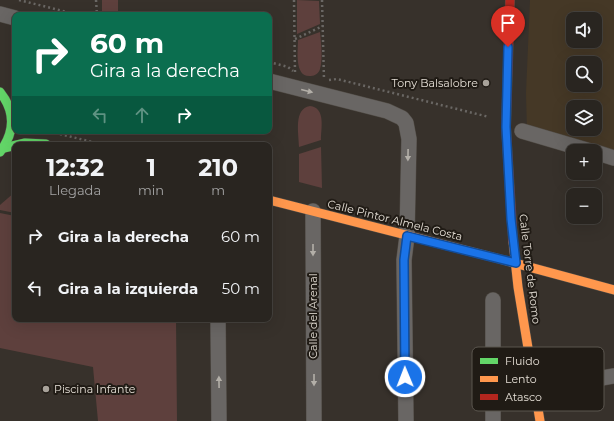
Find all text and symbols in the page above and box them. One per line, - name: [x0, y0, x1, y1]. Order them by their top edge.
- pin: [491, 6, 525, 47]
- icon: arrive: [497, 12, 519, 34]
- map controls: [566, 12, 602, 224]
- button: sound: [566, 12, 602, 48]
- text: 60 m: [90, 26, 164, 60]
- icon: right: [24, 28, 76, 80]
- button: search: [566, 56, 602, 92]
- text: Gira a la derecha: [90, 60, 240, 82]
- place label: Tony Balsalobre: [391, 76, 478, 90]
- marker: Tony Balsalobre: [481, 78, 491, 88]
- one-way arrow: [301, 88, 313, 94]
- button: layers: [566, 100, 602, 136]
- icon: left: [89, 104, 111, 126]
- icon: ahead: [131, 104, 153, 126]
- icon: right: [173, 104, 195, 126]
- button: +: [566, 144, 602, 180]
- one-way arrow: [405, 149, 412, 161]
- text: 12:32: [46, 153, 104, 182]
- text: 1: [146, 153, 156, 182]
- text: 210: [198, 153, 238, 182]
- text: Llegada: [49, 182, 101, 198]
- text: min: [138, 182, 164, 198]
- text: m: [211, 182, 225, 198]
- button: −: [566, 188, 602, 224]
- street label: Calle Pintor Almela Costa: [326, 196, 464, 244]
- street label: Calle Torre de Romo: [516, 213, 544, 325]
- icon: right: [24, 225, 46, 247]
- text: Gira a la derecha: [58, 227, 189, 246]
- text: 60 m: [221, 227, 260, 246]
- one-way arrow: [310, 244, 316, 257]
- street label: Calle del Arenal: [306, 273, 320, 359]
- icon: left: [24, 277, 46, 299]
- text: Gira a la izquierda: [58, 279, 198, 298]
- text: 50 m: [222, 279, 260, 298]
- legend: [472, 347, 604, 411]
- text: Fluido: [505, 354, 540, 368]
- position arrow: [384, 356, 426, 398]
- text: Lento: [505, 372, 537, 386]
- one-way arrow: [311, 374, 317, 387]
- one-way arrow: [215, 376, 222, 388]
- place label: Piscina Infante: [54, 382, 136, 396]
- marker: Piscina Infante: [41, 384, 51, 394]
- text: Atasco: [505, 390, 542, 404]

